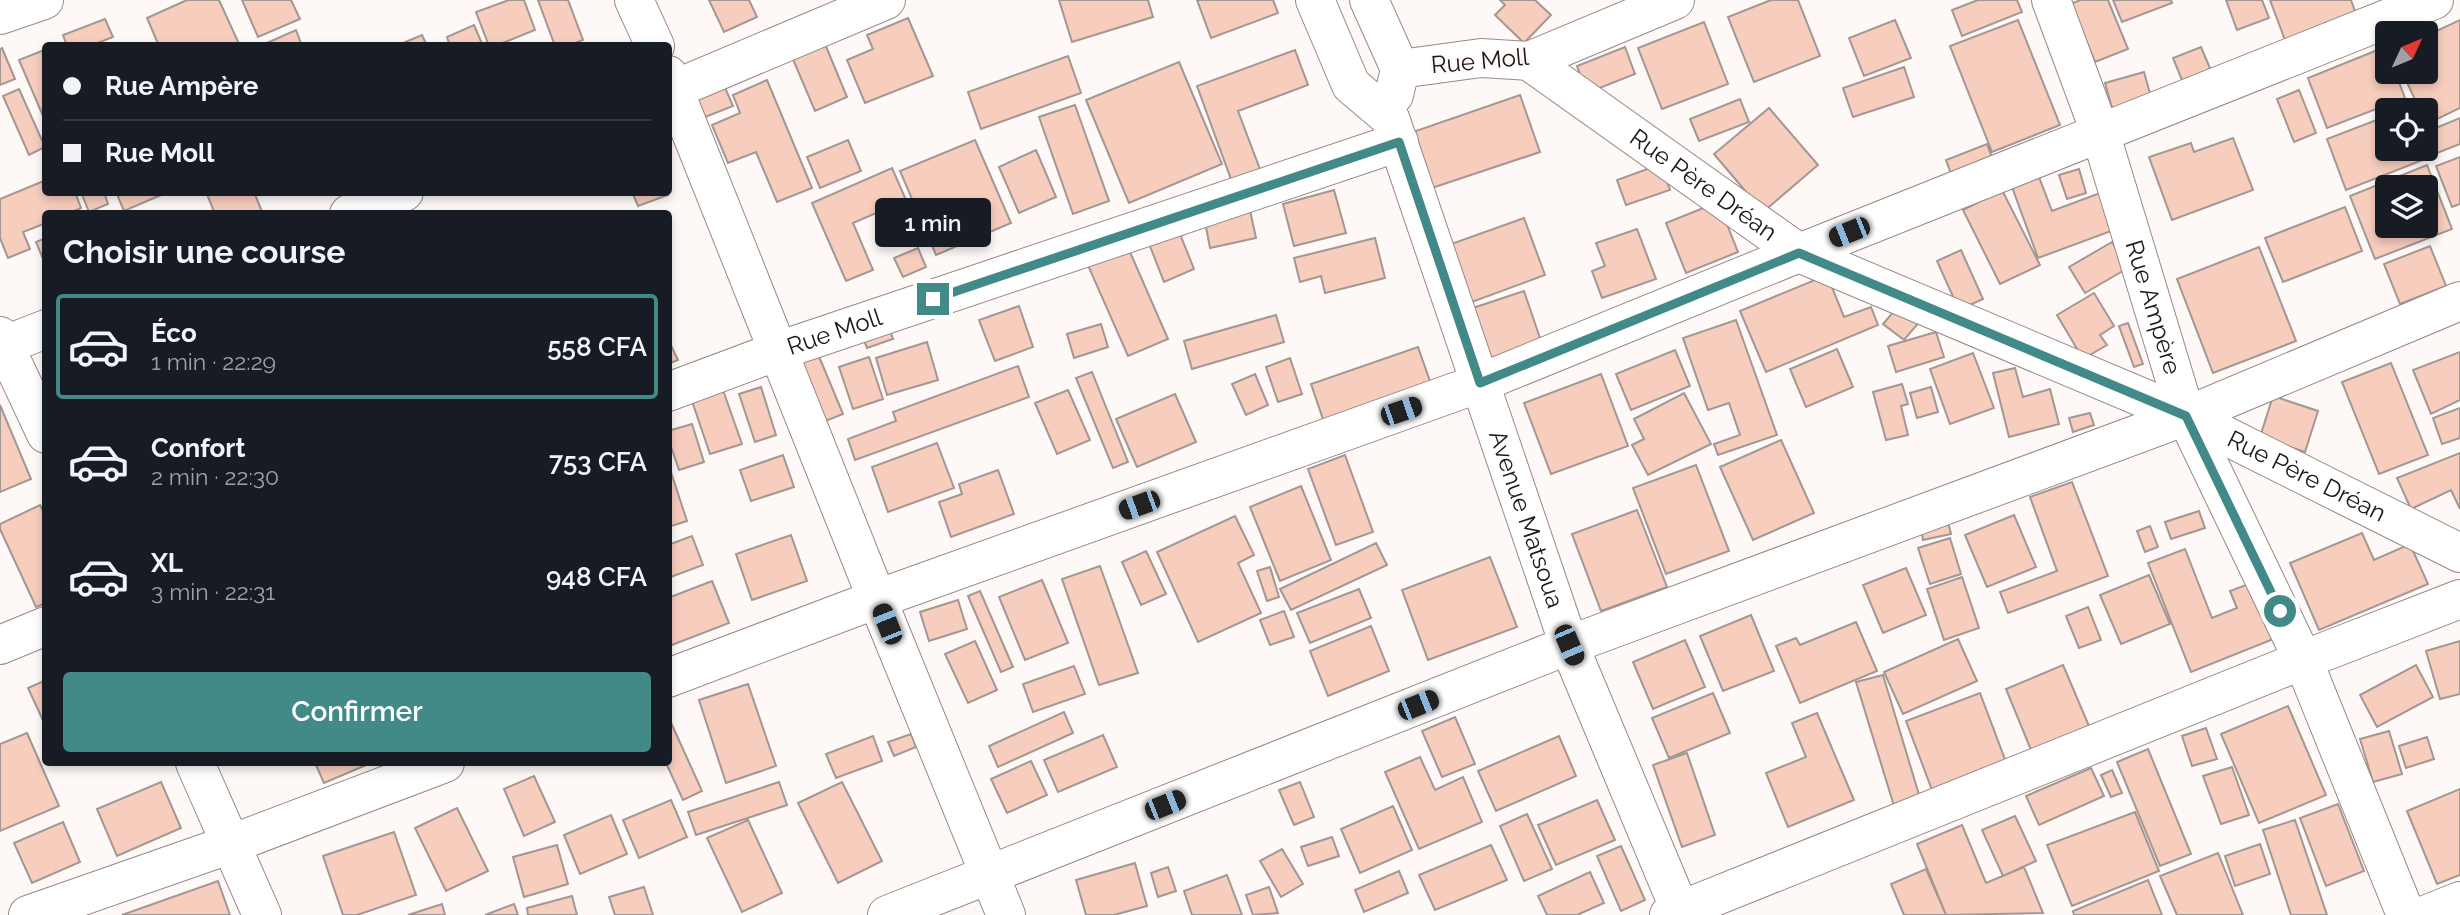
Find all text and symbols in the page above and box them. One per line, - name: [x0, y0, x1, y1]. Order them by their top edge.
- north arrow: [2375, 21, 2438, 84]
- map controls: [2375, 21, 2438, 238]
- street label: Rue Moll: [1430, 42, 1531, 79]
- text: Rue Ampère: [105, 71, 258, 101]
- button: locate: [2375, 98, 2438, 161]
- street label: Rue Père Dréan: [1625, 123, 1783, 247]
- text: Rue Moll: [105, 138, 214, 168]
- button: layers: [2375, 175, 2438, 238]
- callout: 1 min: [875, 198, 991, 246]
- text: 1 min: [904, 209, 962, 236]
- car: [1826, 214, 1873, 250]
- text: Choisir une course: [63, 233, 346, 270]
- street label: Rue Ampère: [2120, 237, 2188, 378]
- route end: [917, 283, 949, 315]
- street label: Rue Moll: [783, 302, 886, 361]
- icon: car: [67, 315, 130, 378]
- text: Éco: [151, 318, 197, 348]
- text: 558 CFA: [547, 332, 647, 362]
- text: 1 min · 22:29: [151, 348, 276, 375]
- car: [1378, 394, 1425, 428]
- street label: Rue Père Dréan: [2223, 424, 2391, 528]
- street label: Avenue Matsoua: [1483, 426, 1570, 611]
- icon: car: [67, 430, 130, 493]
- text: Confort: [151, 433, 245, 463]
- text: 753 CFA: [549, 447, 647, 477]
- text: 2 min · 22:30: [151, 463, 279, 490]
- car: [1116, 488, 1163, 522]
- icon: car: [67, 545, 130, 608]
- text: XL: [151, 548, 183, 578]
- text: 948 CFA: [546, 562, 647, 592]
- text: 3 min · 22:31: [151, 578, 275, 605]
- route start: [2264, 595, 2296, 627]
- car: [870, 601, 905, 647]
- car: [1552, 622, 1587, 668]
- button: Confirmer: [63, 672, 651, 752]
- car: [1395, 687, 1442, 723]
- car: [1142, 787, 1189, 823]

